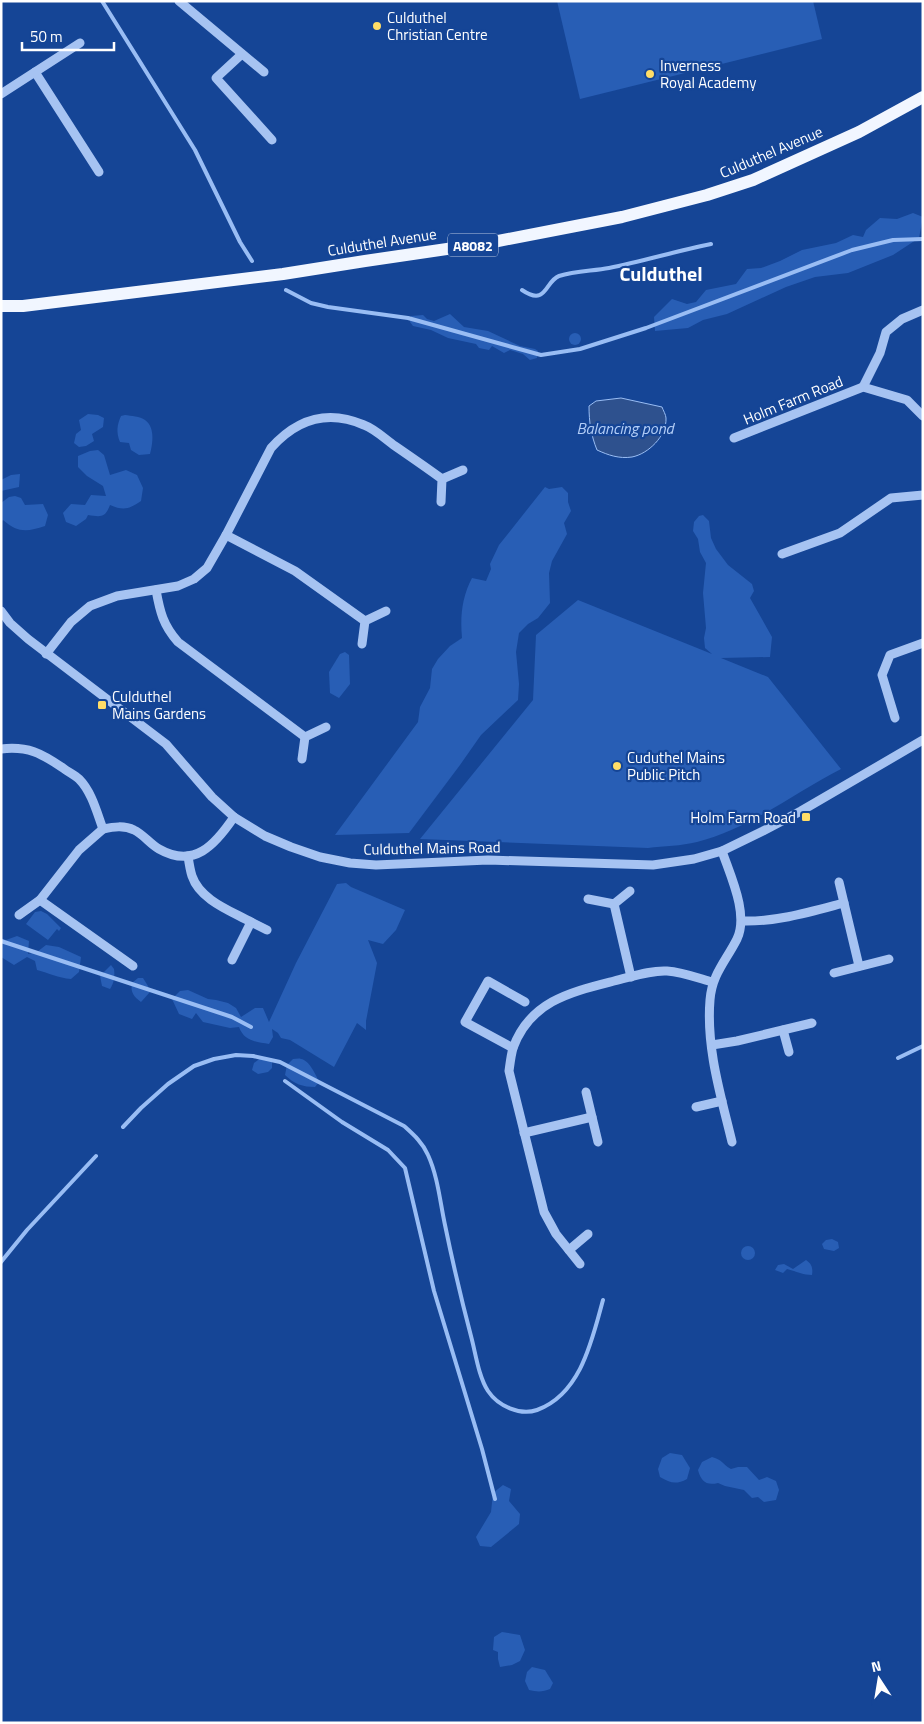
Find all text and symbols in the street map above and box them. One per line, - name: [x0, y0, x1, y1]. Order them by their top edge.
- place label: Culduthel Christian Centre: [387, 6, 488, 46]
- scale bar: [22, 20, 115, 52]
- marker: Culduthel Christian Centre: [371, 20, 383, 32]
- text: 50 m: [30, 25, 63, 48]
- place label: Inverness Royal Academy: [660, 54, 756, 94]
- marker: Inverness Royal Academy: [644, 68, 656, 80]
- street label: Culduthel Avenue: [716, 120, 826, 184]
- street label: Culduthel Avenue: [326, 222, 438, 262]
- road number: A8082: [448, 234, 498, 256]
- district label: Culduthel: [619, 258, 703, 289]
- street label: Holm Farm Road: [740, 370, 846, 430]
- water label: Balancing pond: [576, 416, 676, 440]
- place label: Culduthel Mains Gardens: [112, 685, 206, 725]
- marker: Culduthel Mains Gardens: [96, 699, 108, 711]
- place label: Cuduthel Mains Public Pitch: [627, 746, 725, 786]
- marker: Cuduthel Mains Public Pitch: [611, 760, 623, 772]
- place label: Holm Farm Road: [690, 806, 796, 829]
- marker: Holm Farm Road: [800, 811, 812, 823]
- street label: Culduthel Mains Road: [363, 835, 501, 861]
- north arrow: [854, 1654, 904, 1704]
- text: N: [869, 1655, 883, 1677]

